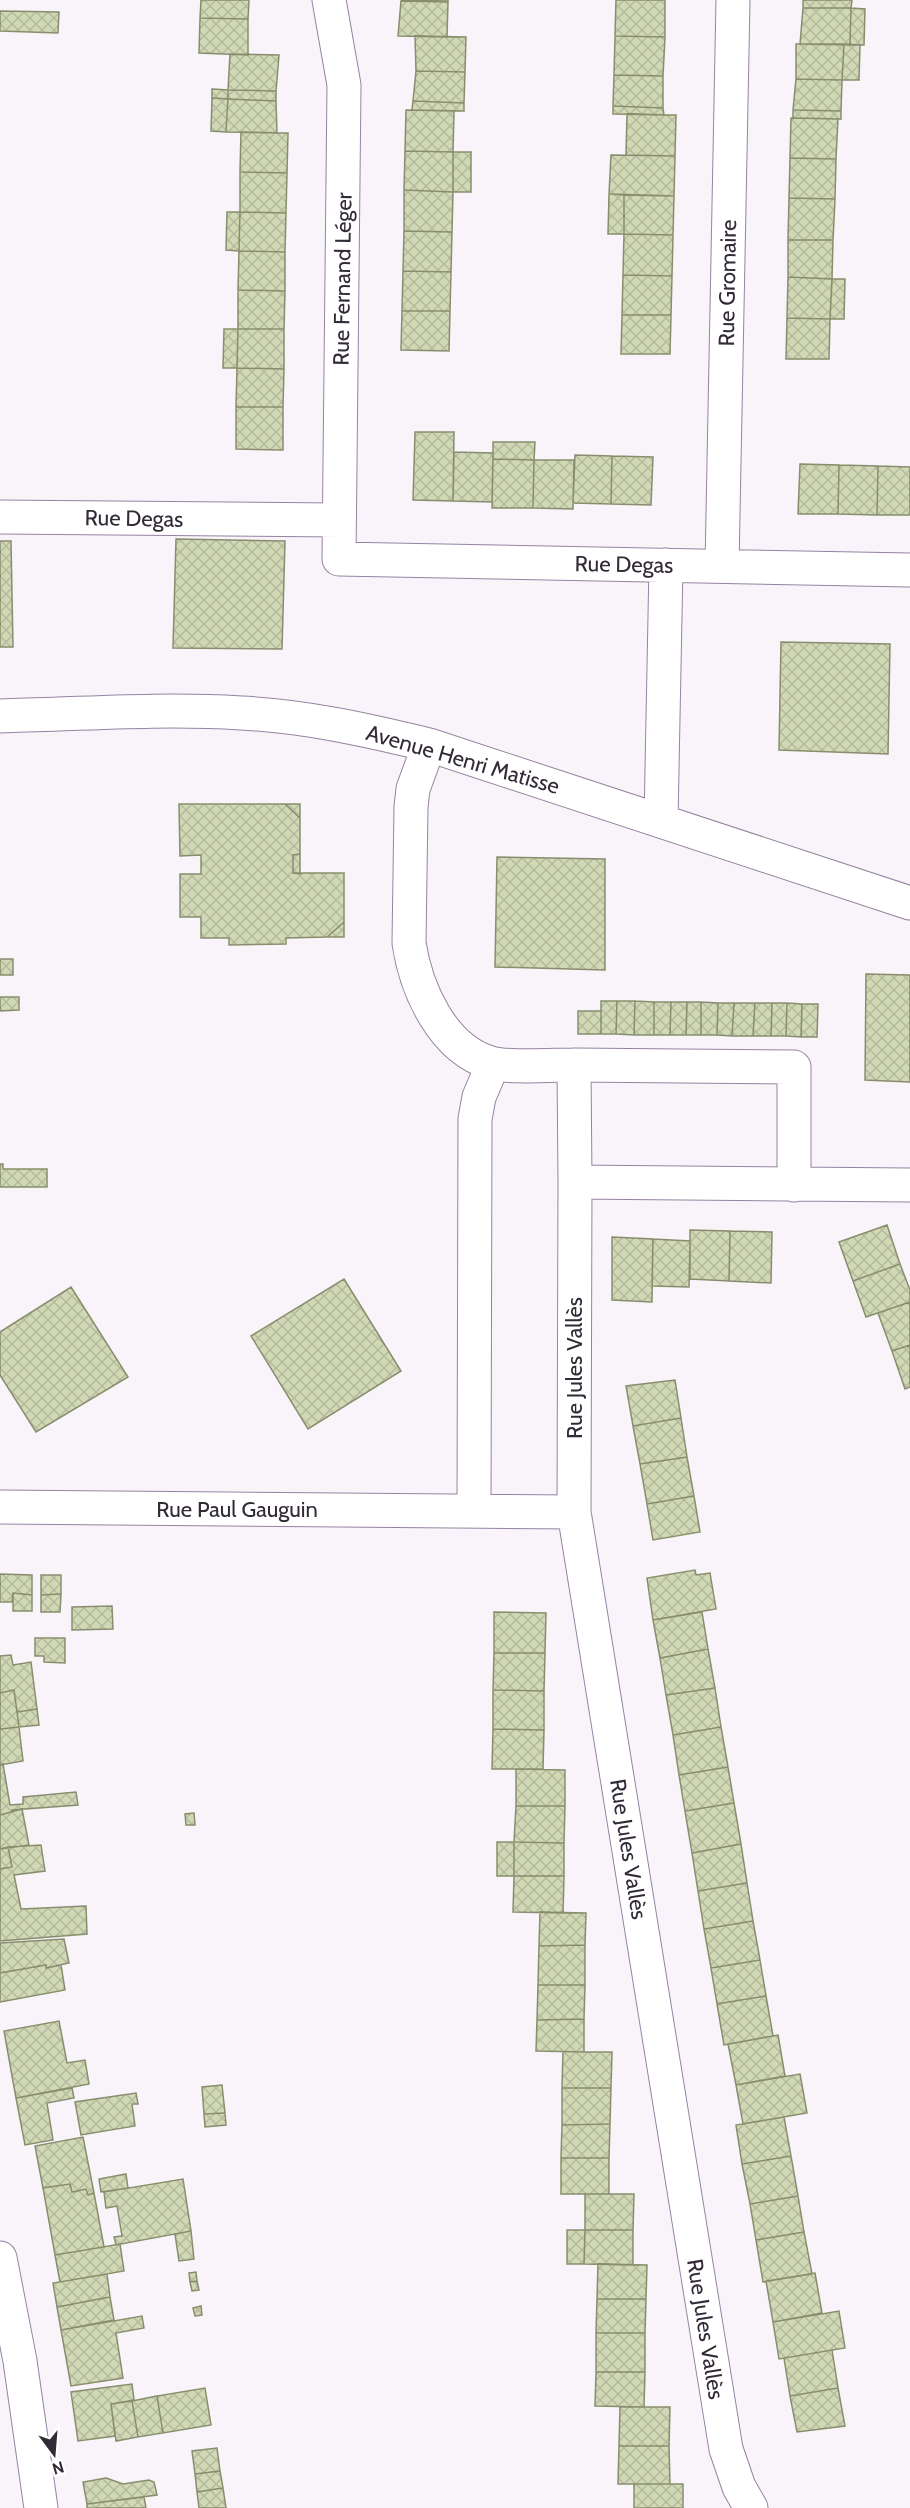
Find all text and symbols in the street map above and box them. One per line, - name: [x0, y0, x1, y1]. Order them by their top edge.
- street label: Rue Fernand Léger: [327, 192, 358, 366]
- street label: Rue Gromaire: [713, 219, 742, 347]
- street label: Rue Degas: [85, 504, 183, 533]
- street label: Rue Degas: [575, 550, 673, 579]
- street label: Avenue Henri Matisse: [363, 719, 563, 800]
- street label: Rue Jules Vallès: [561, 1297, 588, 1439]
- street label: Rue Paul Gauguin: [156, 1496, 318, 1523]
- street label: Rue Jules Vallès: [604, 1777, 653, 1921]
- street label: Rue Jules Vallès: [681, 2257, 730, 2401]
- north arrow: [24, 2424, 84, 2484]
- text: N: [50, 2457, 66, 2479]

